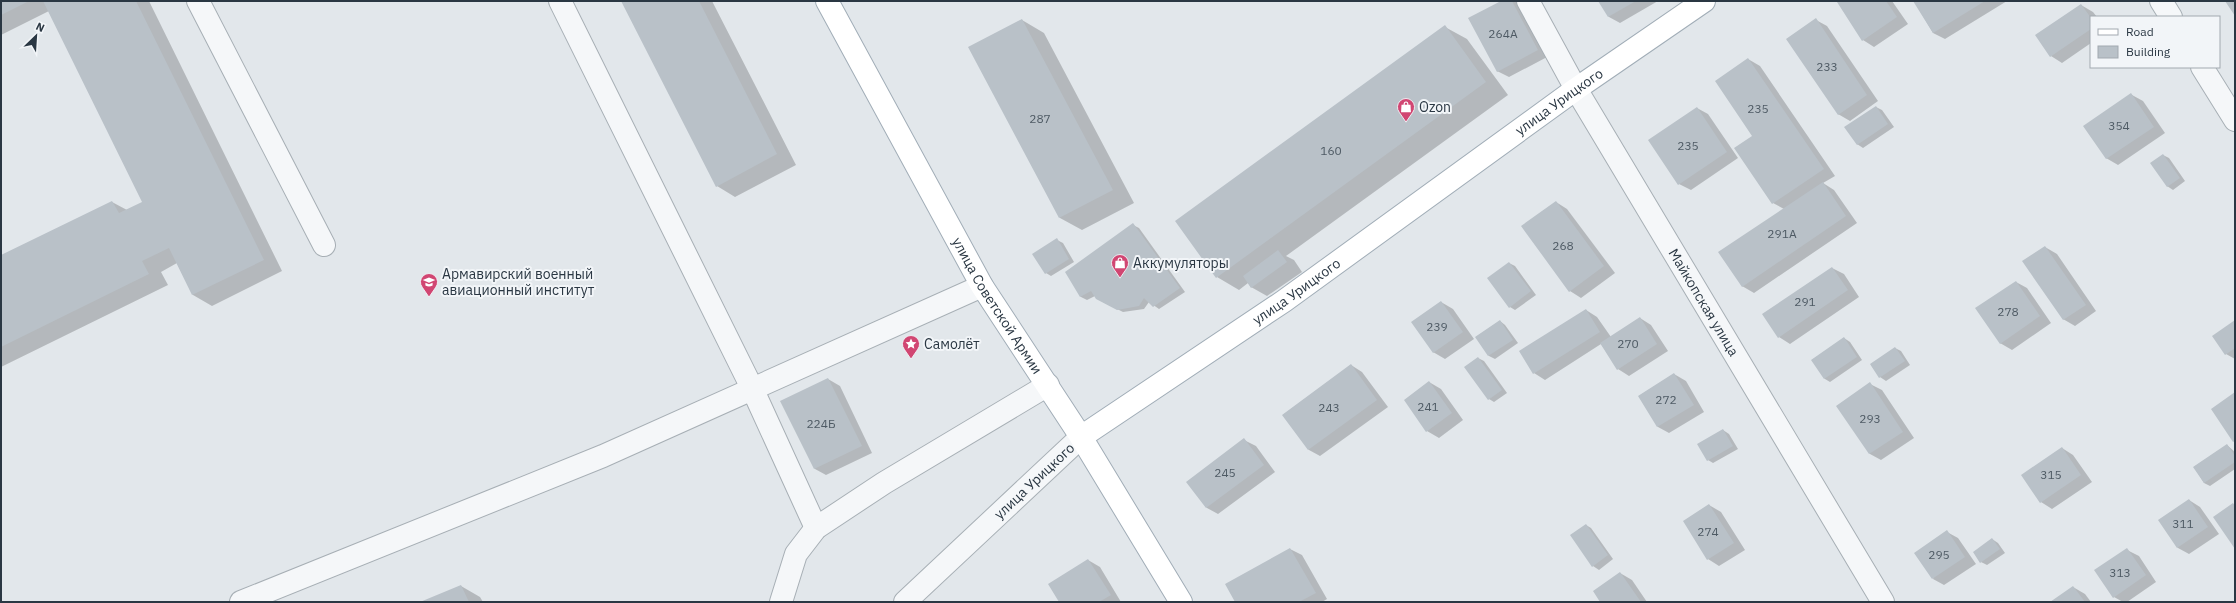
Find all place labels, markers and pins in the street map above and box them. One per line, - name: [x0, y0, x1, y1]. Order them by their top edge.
- shop icon: Ozon: [1396, 97, 1416, 122]
- place label: Ozon: [1419, 98, 1451, 116]
- shop icon: Аккумуляторы: [1110, 253, 1130, 278]
- place label: Аккумуляторы: [1133, 254, 1229, 272]
- place label: Армавирский военный авиационный институт: [442, 265, 595, 299]
- school or university icon: Армавирский военный авиационный институт: [419, 272, 439, 297]
- place icon: Самолёт: [901, 334, 921, 359]
- place label: Самолёт: [924, 335, 980, 353]

